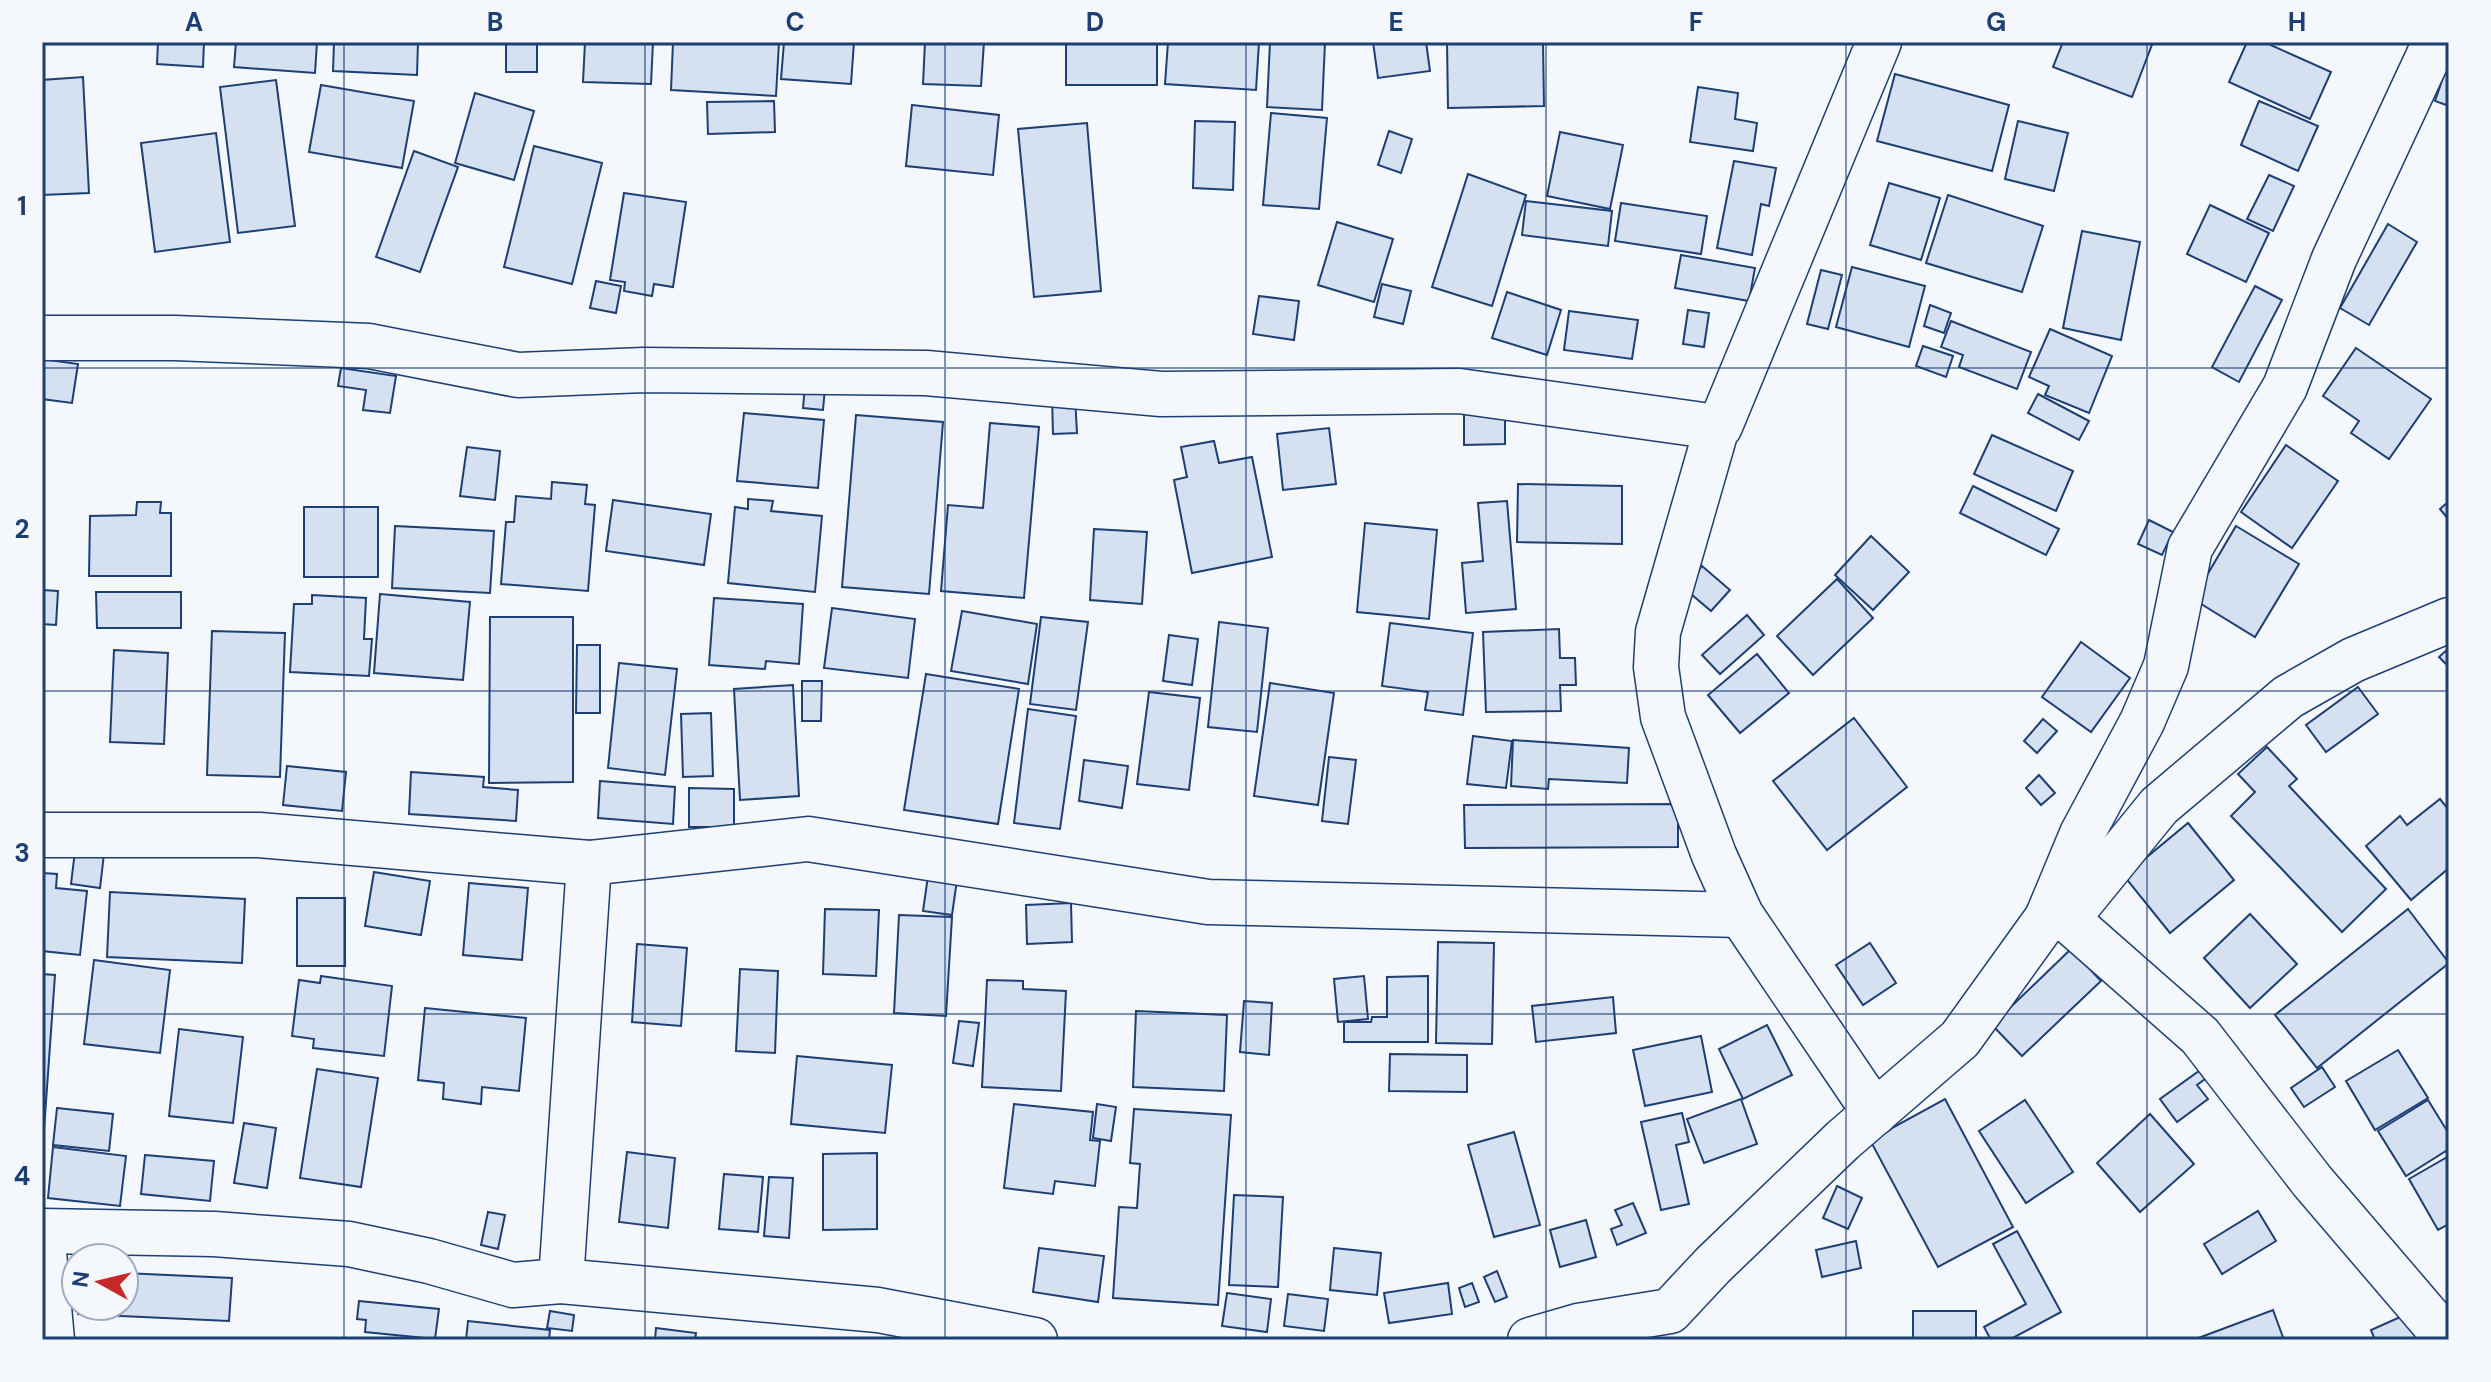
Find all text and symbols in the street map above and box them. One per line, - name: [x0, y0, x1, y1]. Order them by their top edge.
- text: A: [185, 5, 203, 39]
- text: B: [487, 5, 503, 39]
- text: C: [785, 5, 805, 39]
- text: D: [1086, 5, 1104, 39]
- text: E: [1388, 5, 1404, 39]
- text: F: [1689, 5, 1703, 39]
- text: G: [1986, 5, 2006, 39]
- text: H: [2288, 5, 2306, 39]
- text: 1: [17, 189, 27, 223]
- text: 2: [14, 512, 30, 546]
- text: 3: [14, 836, 30, 870]
- text: 4: [14, 1159, 30, 1193]
- north arrow: [60, 1242, 140, 1322]
- text: N: [65, 1269, 96, 1289]

